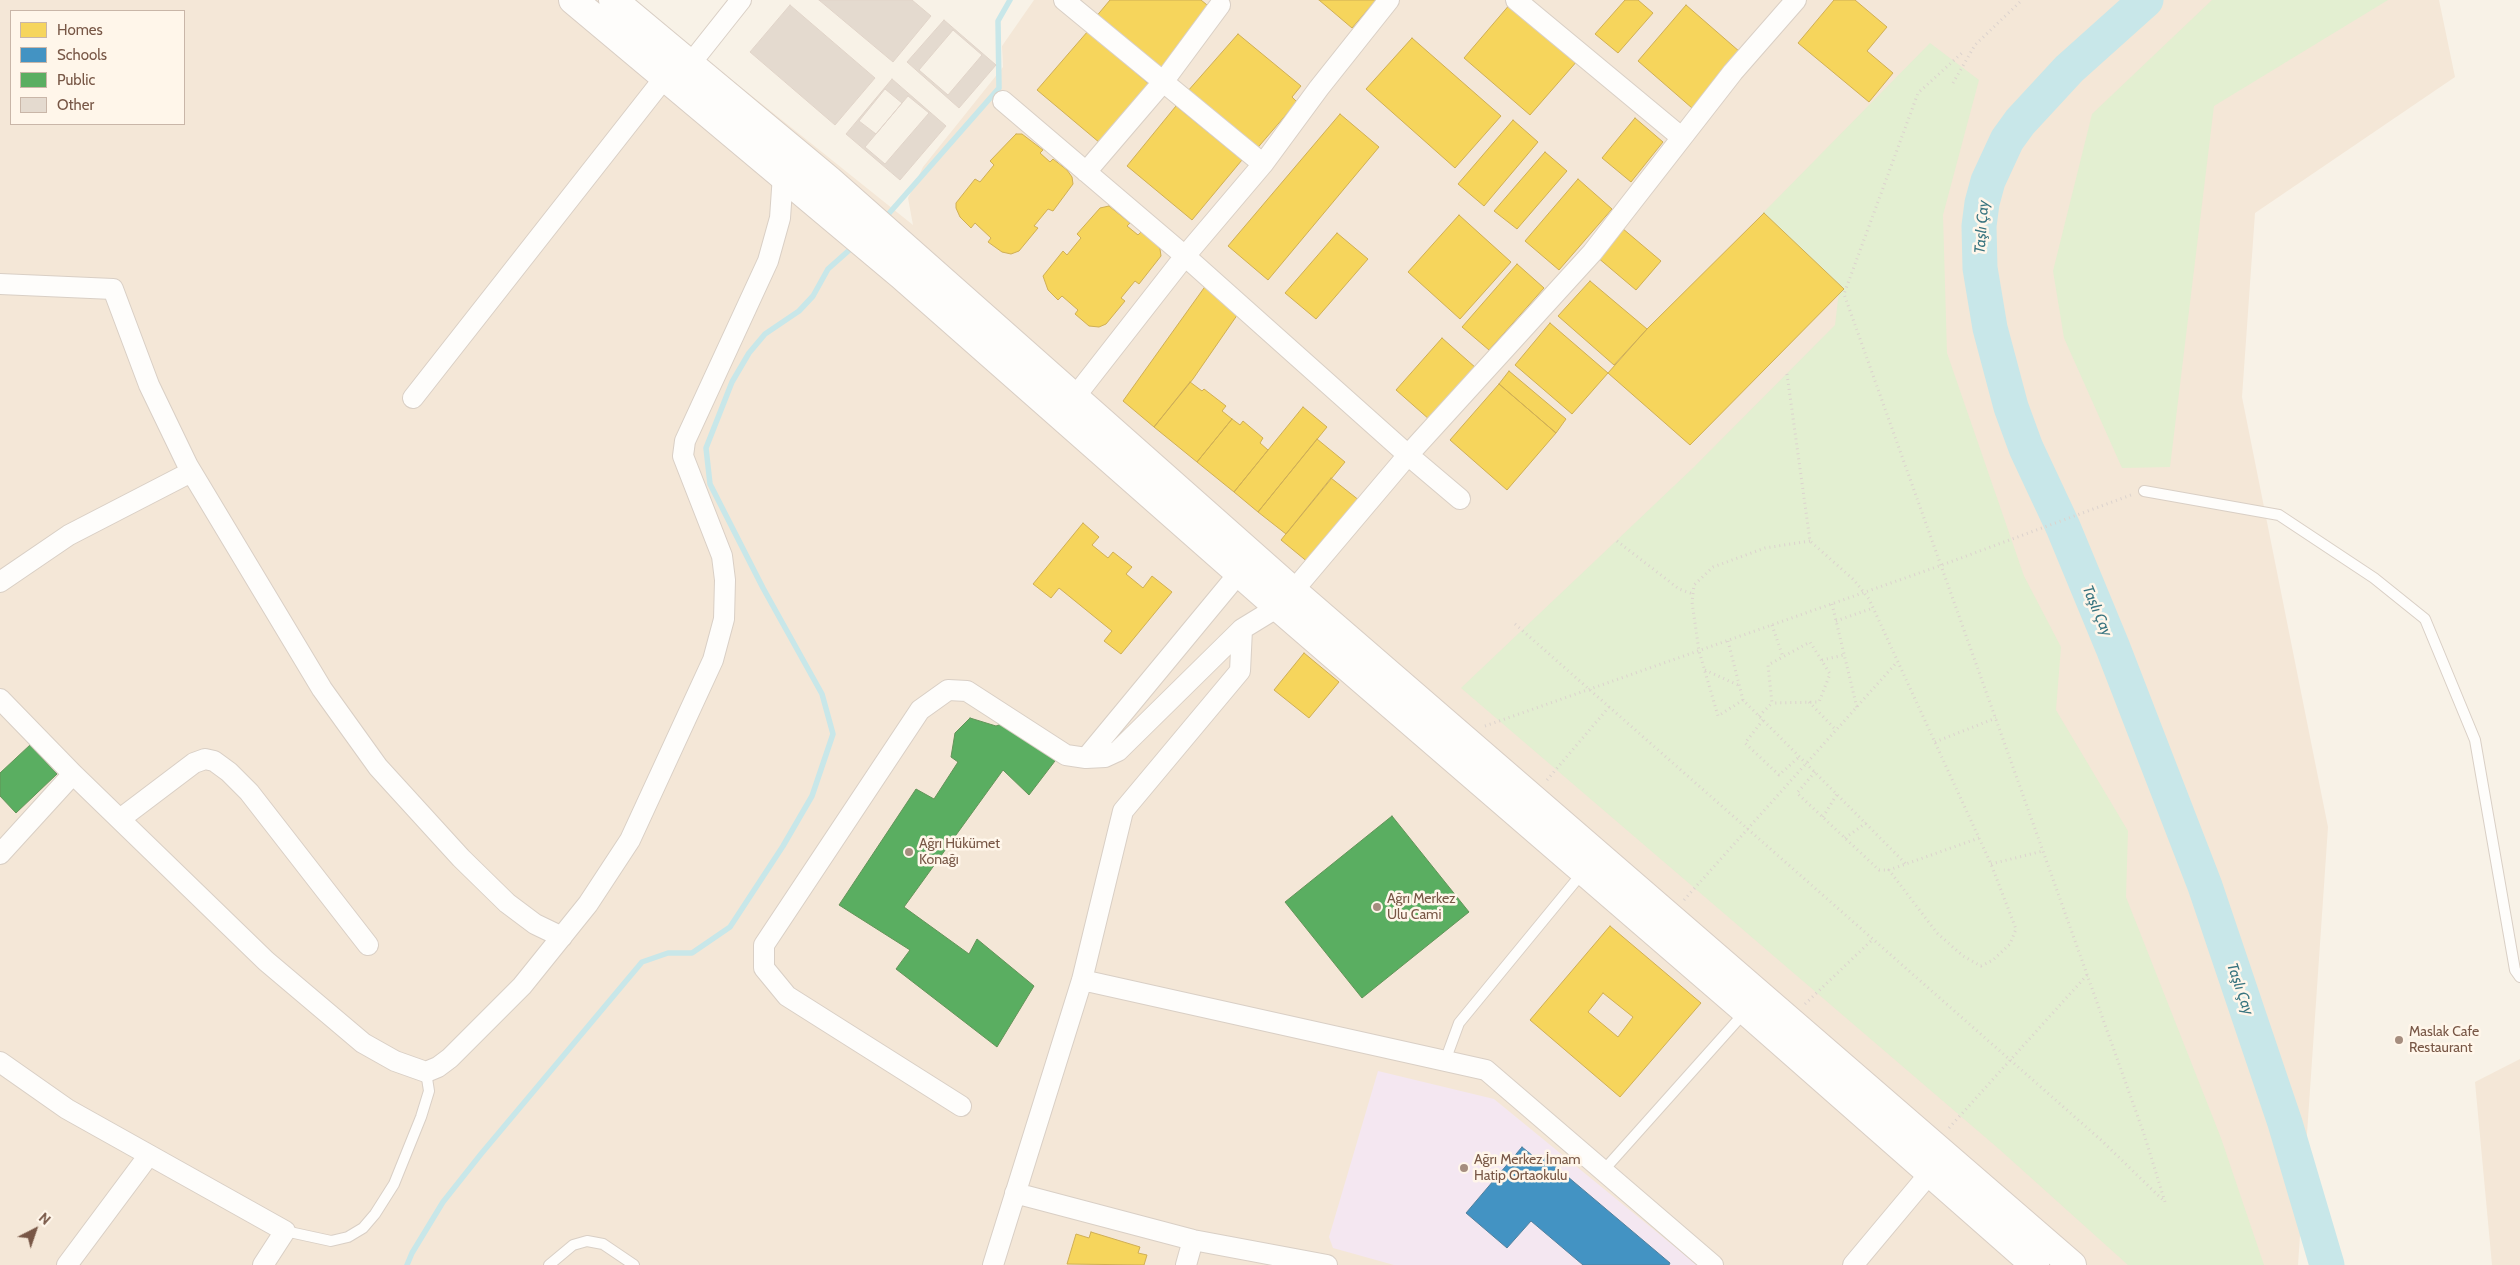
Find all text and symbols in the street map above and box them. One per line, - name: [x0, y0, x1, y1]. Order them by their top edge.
- legend: [10, 10, 185, 125]
- text: Homes: [57, 21, 103, 39]
- text: Schools: [57, 46, 107, 64]
- text: Public: [57, 71, 95, 89]
- text: Other: [57, 96, 94, 114]
- water label: Taşlı Çay: [1971, 200, 1993, 254]
- water label: Taşlı Çay: [2078, 583, 2116, 639]
- place label: Ağrı Hükümet Konağı: [919, 836, 1000, 869]
- marker: Ağrı Hükümet Konağı: [903, 846, 915, 858]
- place label: Ağrı Merkez Ulu Cami: [1387, 891, 1456, 924]
- marker: Ağrı Merkez Ulu Cami: [1371, 901, 1383, 913]
- water label: Taşlı Çay: [2223, 961, 2257, 1017]
- place label: Maslak Cafe Restaurant: [2409, 1024, 2479, 1056]
- marker: Maslak Cafe Restaurant: [2393, 1034, 2405, 1046]
- place label: Ağrı Merkez İmam Hatip Ortaokulu: [1474, 1152, 1581, 1184]
- marker: Ağrı Merkez İmam Hatip Ortaokulu: [1458, 1162, 1470, 1174]
- north arrow: [10, 1205, 60, 1255]
- text: N: [35, 1209, 54, 1229]

